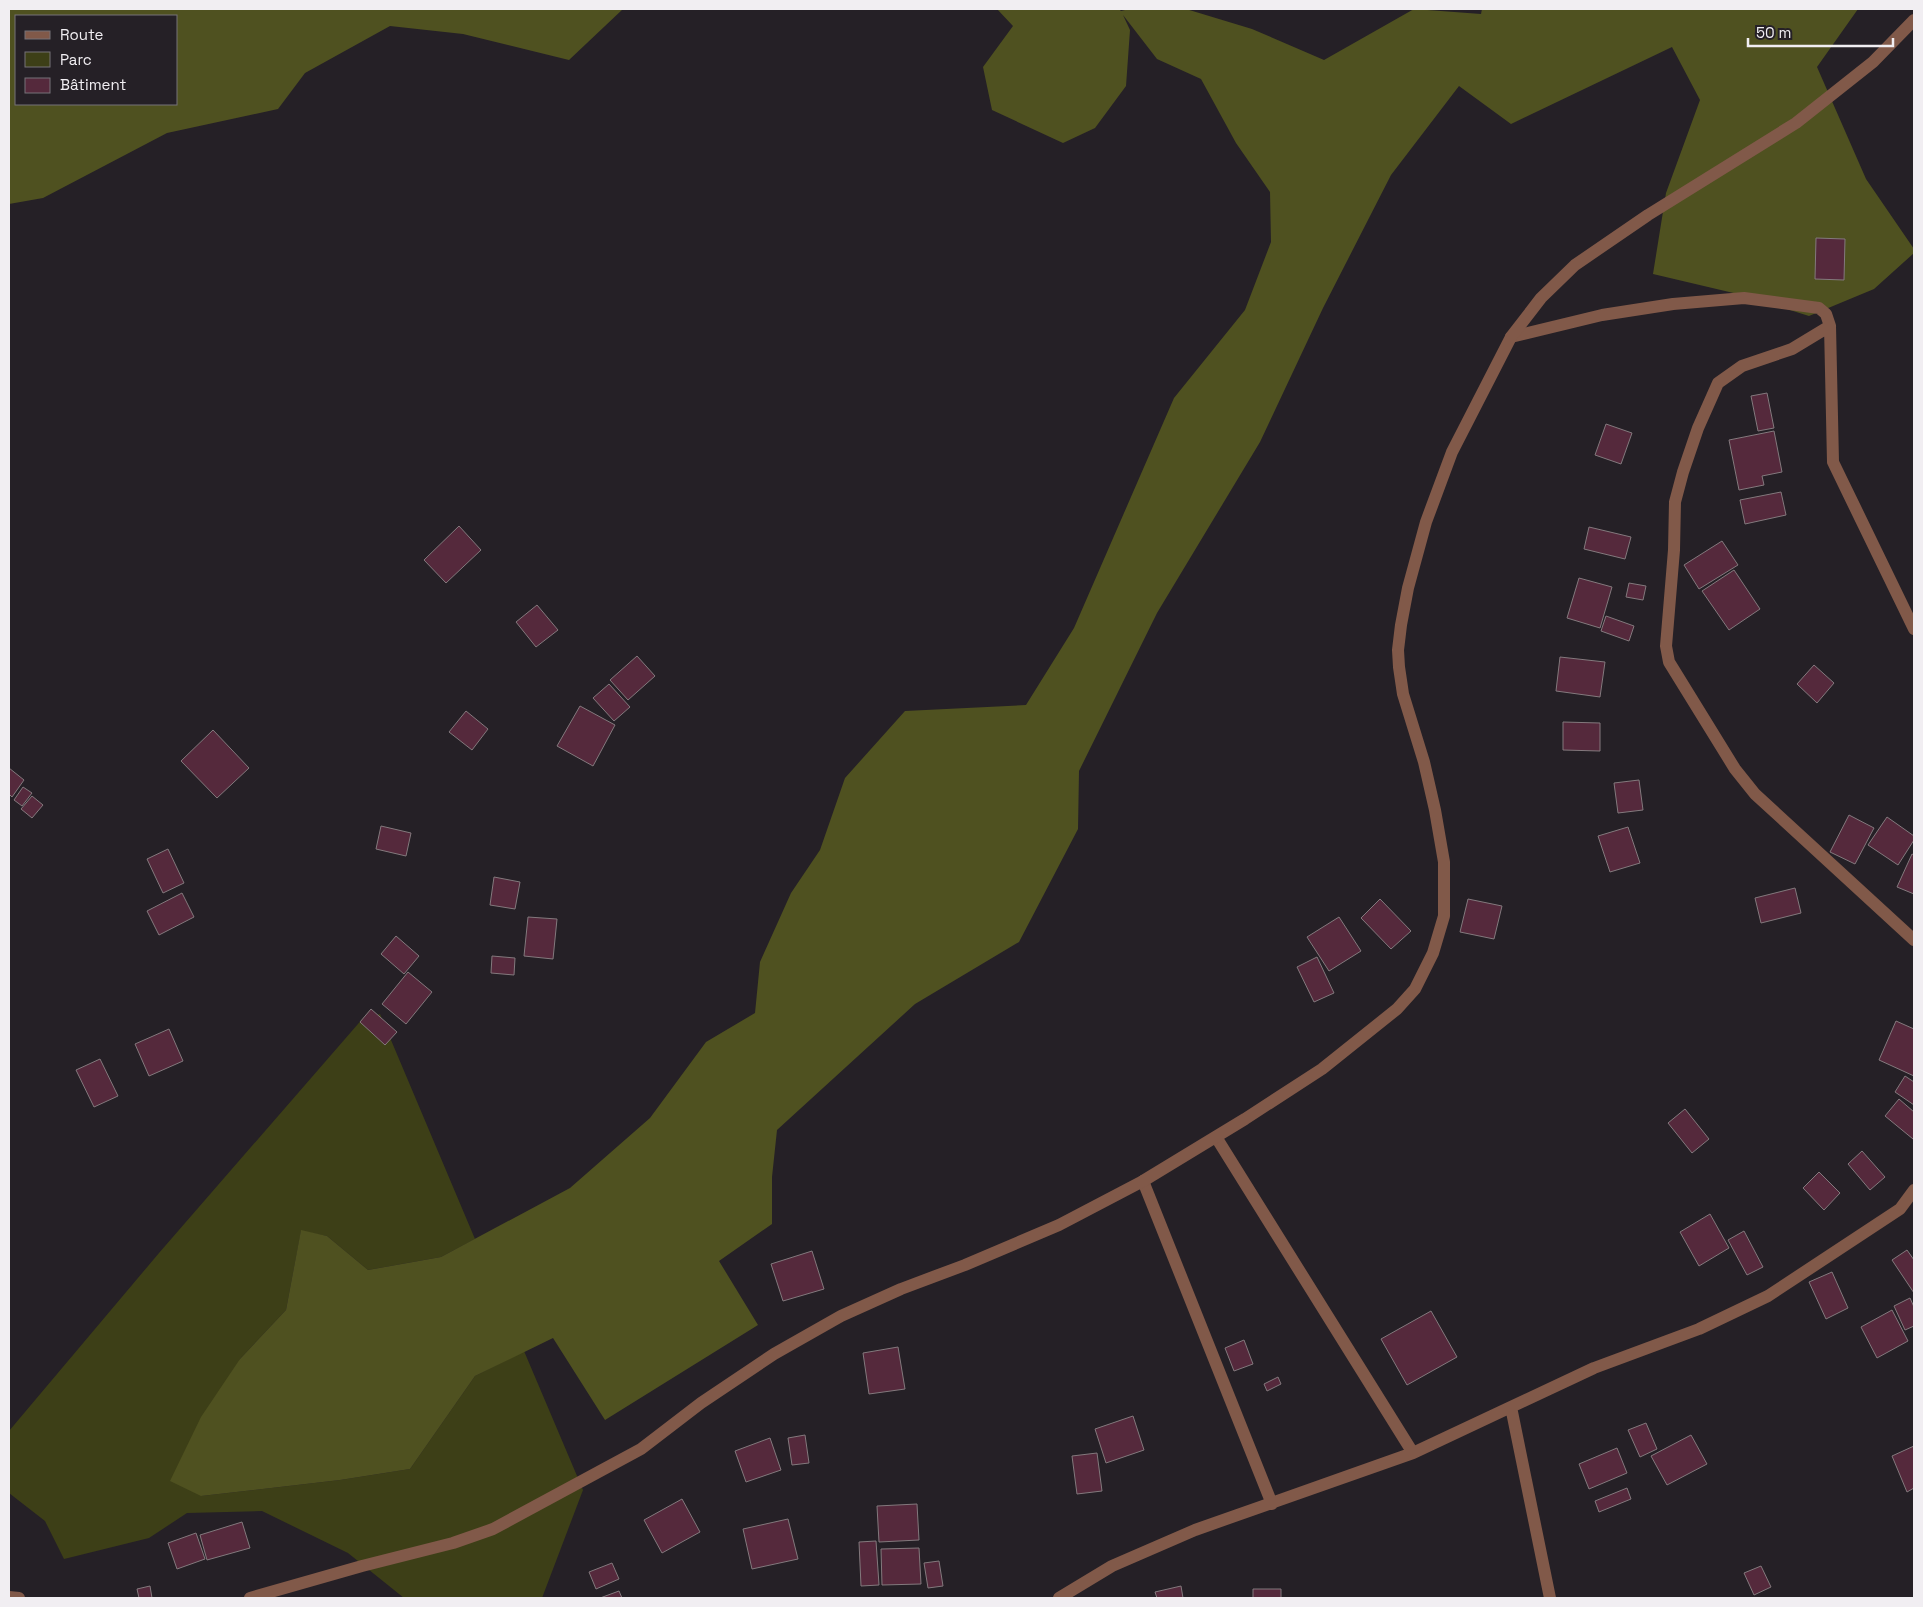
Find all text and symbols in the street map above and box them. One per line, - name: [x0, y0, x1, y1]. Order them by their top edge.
- legend: [15, 15, 178, 105]
- scale bar: [1748, 15, 1893, 47]
- text: 50 m: [1756, 23, 1791, 42]
- text: Route: [60, 25, 104, 44]
- text: Parc: [60, 50, 92, 69]
- text: Bâtiment: [60, 75, 126, 94]

